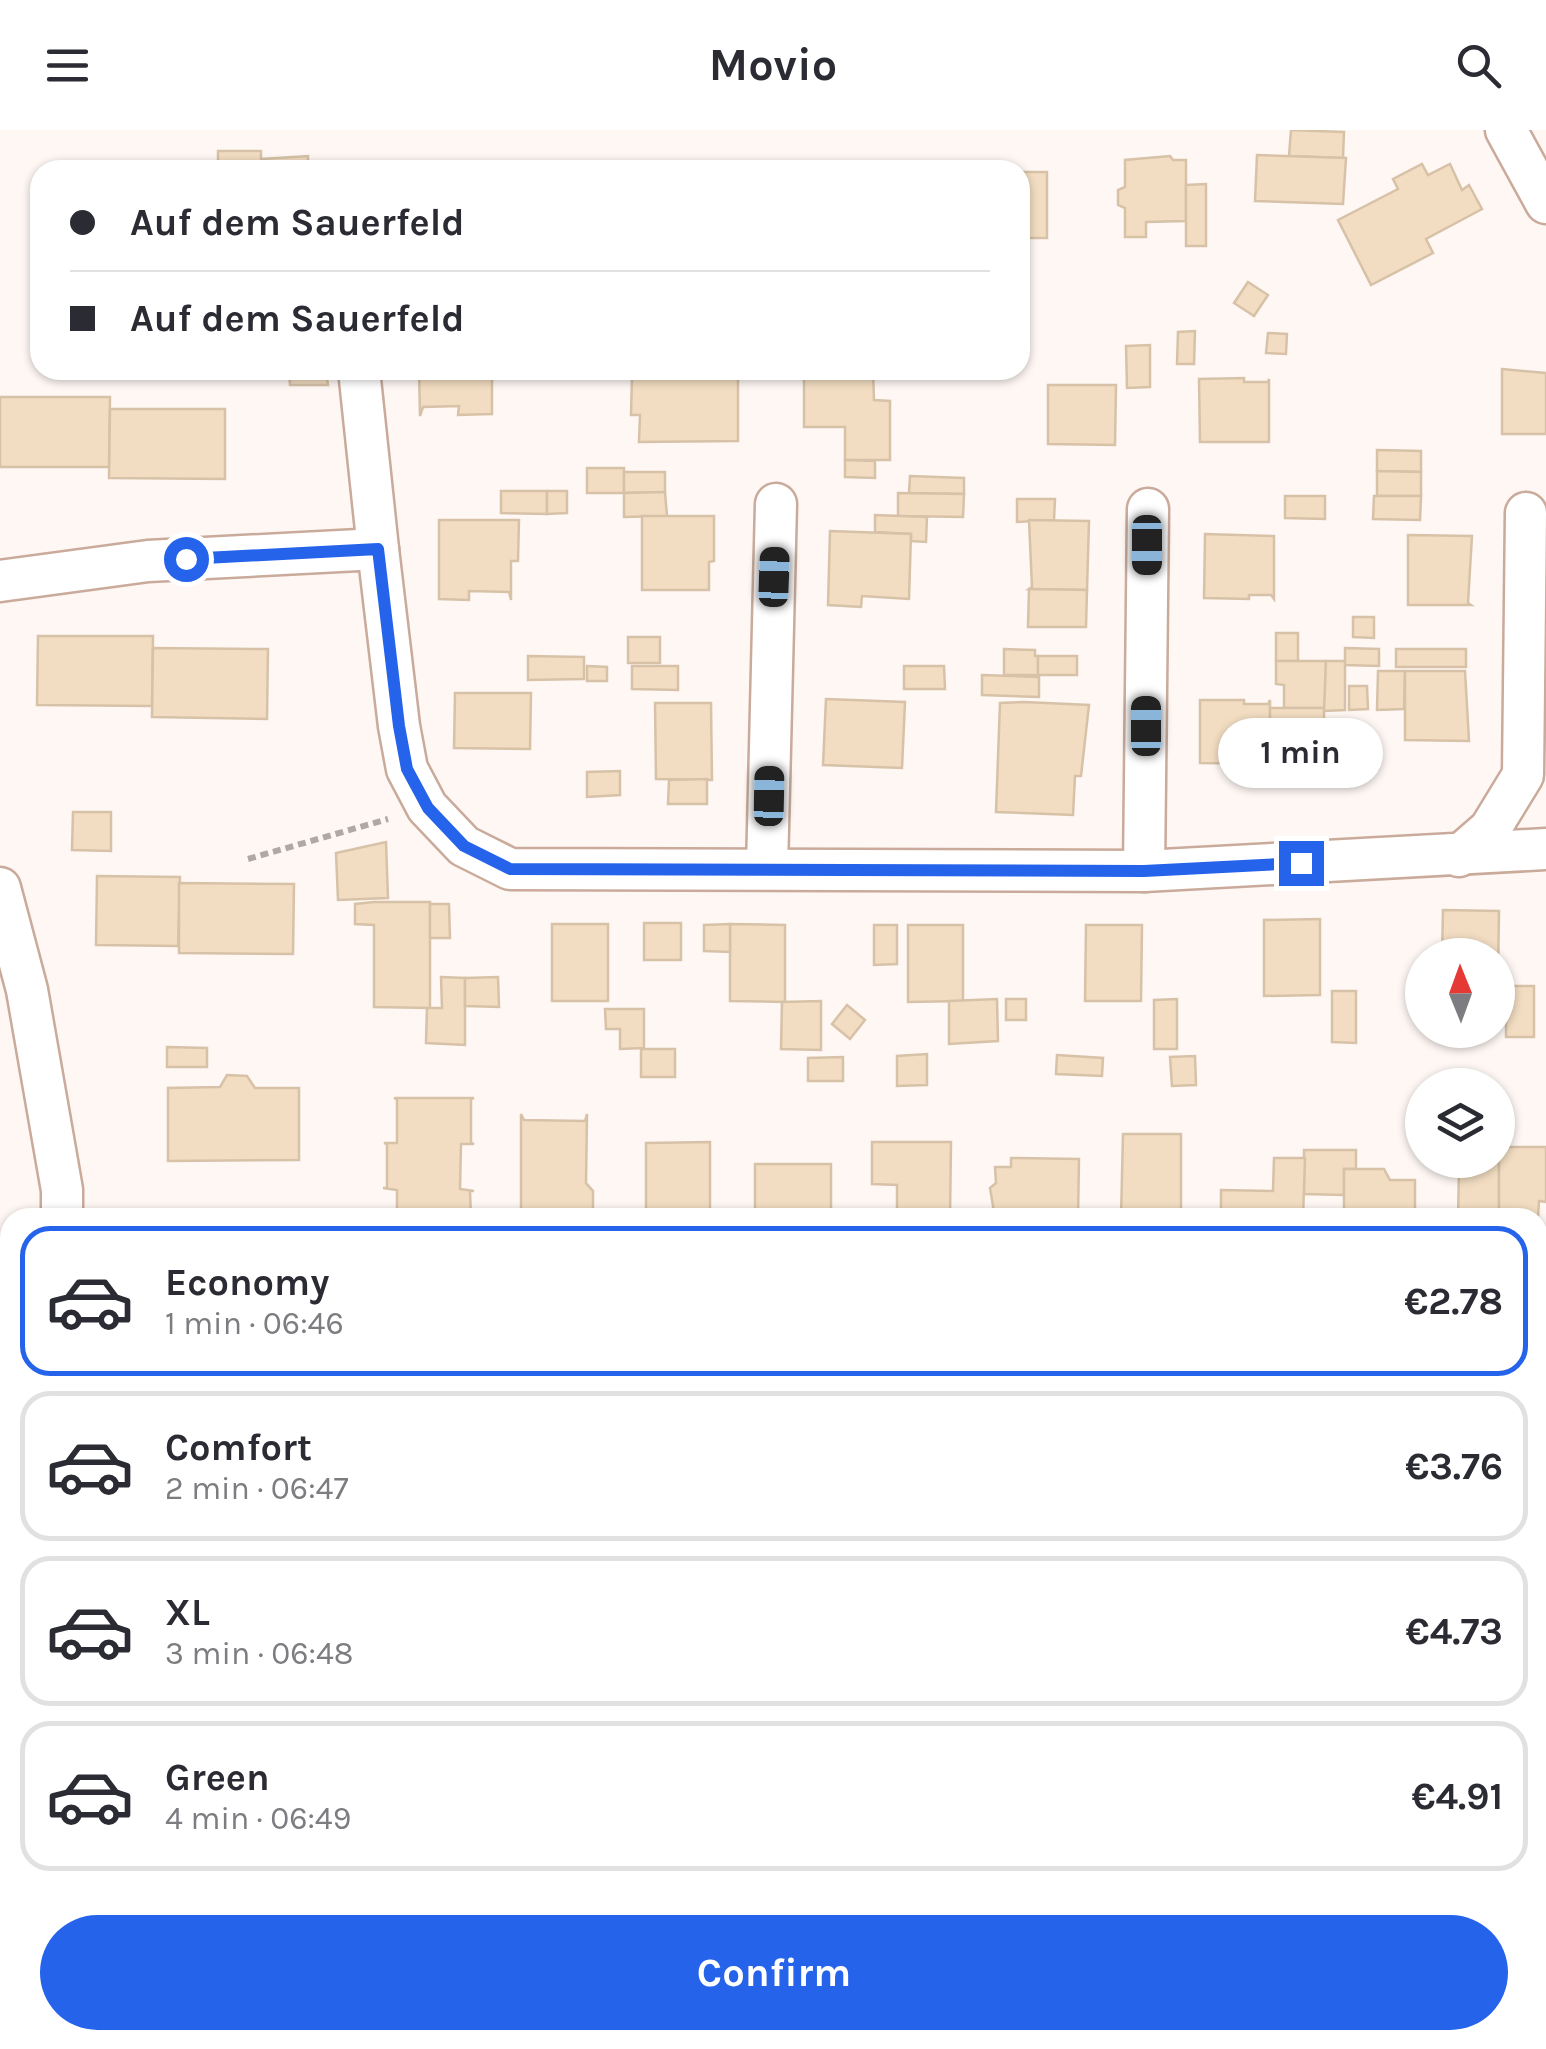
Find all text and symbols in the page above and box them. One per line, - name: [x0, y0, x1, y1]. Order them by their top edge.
- icon: menu: [40, 38, 95, 93]
- icon: search: [1451, 38, 1506, 93]
- text: Movio: [709, 39, 837, 91]
- text: Auf dem Sauerfeld: [130, 200, 465, 245]
- text: Auf dem Sauerfeld: [130, 296, 465, 341]
- car: [1132, 515, 1162, 575]
- route start: [164, 537, 209, 582]
- car: [758, 546, 790, 608]
- car: [1131, 696, 1161, 756]
- callout: 1 min: [1218, 718, 1384, 788]
- text: 1 min: [1260, 734, 1341, 771]
- car: [753, 766, 785, 826]
- route end: [1279, 841, 1324, 886]
- north arrow: [1405, 938, 1515, 1048]
- map controls: [1405, 938, 1515, 1178]
- button: layers: [1405, 1068, 1515, 1178]
- icon: car: [45, 1256, 135, 1346]
- text: Economy: [165, 1260, 329, 1305]
- text: €2.78: [1404, 1279, 1503, 1324]
- text: 1 min · 06:46: [165, 1305, 344, 1342]
- icon: car: [45, 1421, 135, 1511]
- text: Comfort: [165, 1425, 312, 1470]
- text: €3.76: [1405, 1444, 1503, 1489]
- text: 2 min · 06:47: [165, 1470, 348, 1507]
- icon: car: [45, 1586, 135, 1676]
- text: XL: [165, 1590, 210, 1635]
- text: €4.73: [1406, 1609, 1503, 1654]
- text: 3 min · 06:48: [165, 1635, 353, 1672]
- icon: car: [45, 1751, 135, 1841]
- text: Green: [165, 1755, 270, 1800]
- text: €4.91: [1411, 1774, 1503, 1819]
- text: 4 min · 06:49: [165, 1800, 351, 1837]
- button: Confirm: [40, 1915, 1508, 2030]

